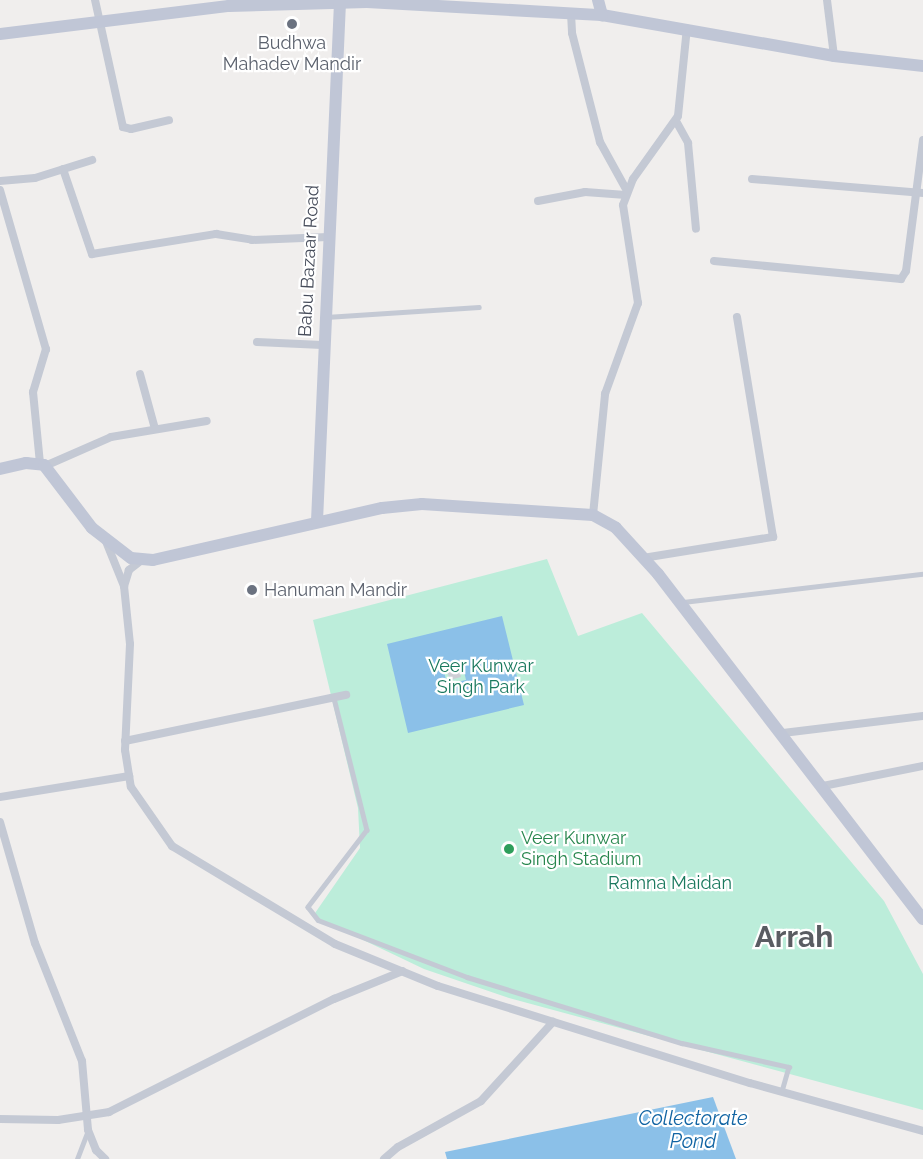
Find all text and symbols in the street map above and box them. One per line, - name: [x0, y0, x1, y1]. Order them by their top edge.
- marker: Budhwa Mahadev Mandir: [285, 17, 299, 31]
- place label: Budhwa Mahadev Mandir: [223, 33, 361, 76]
- street label: Babu Bazaar Road: [294, 184, 324, 338]
- place label: Hanuman Mandir: [264, 579, 407, 601]
- marker: Hanuman Mandir: [245, 583, 259, 597]
- park label: Veer Kunwar Singh Park: [428, 656, 534, 698]
- place label: Veer Kunwar Singh Stadium: [521, 828, 642, 870]
- marker: Veer Kunwar Singh Stadium: [502, 842, 516, 856]
- park label: Ramna Maidan: [608, 872, 732, 894]
- district label: Arrah: [755, 919, 833, 955]
- water label: Collectorate Pond: [638, 1107, 748, 1154]

